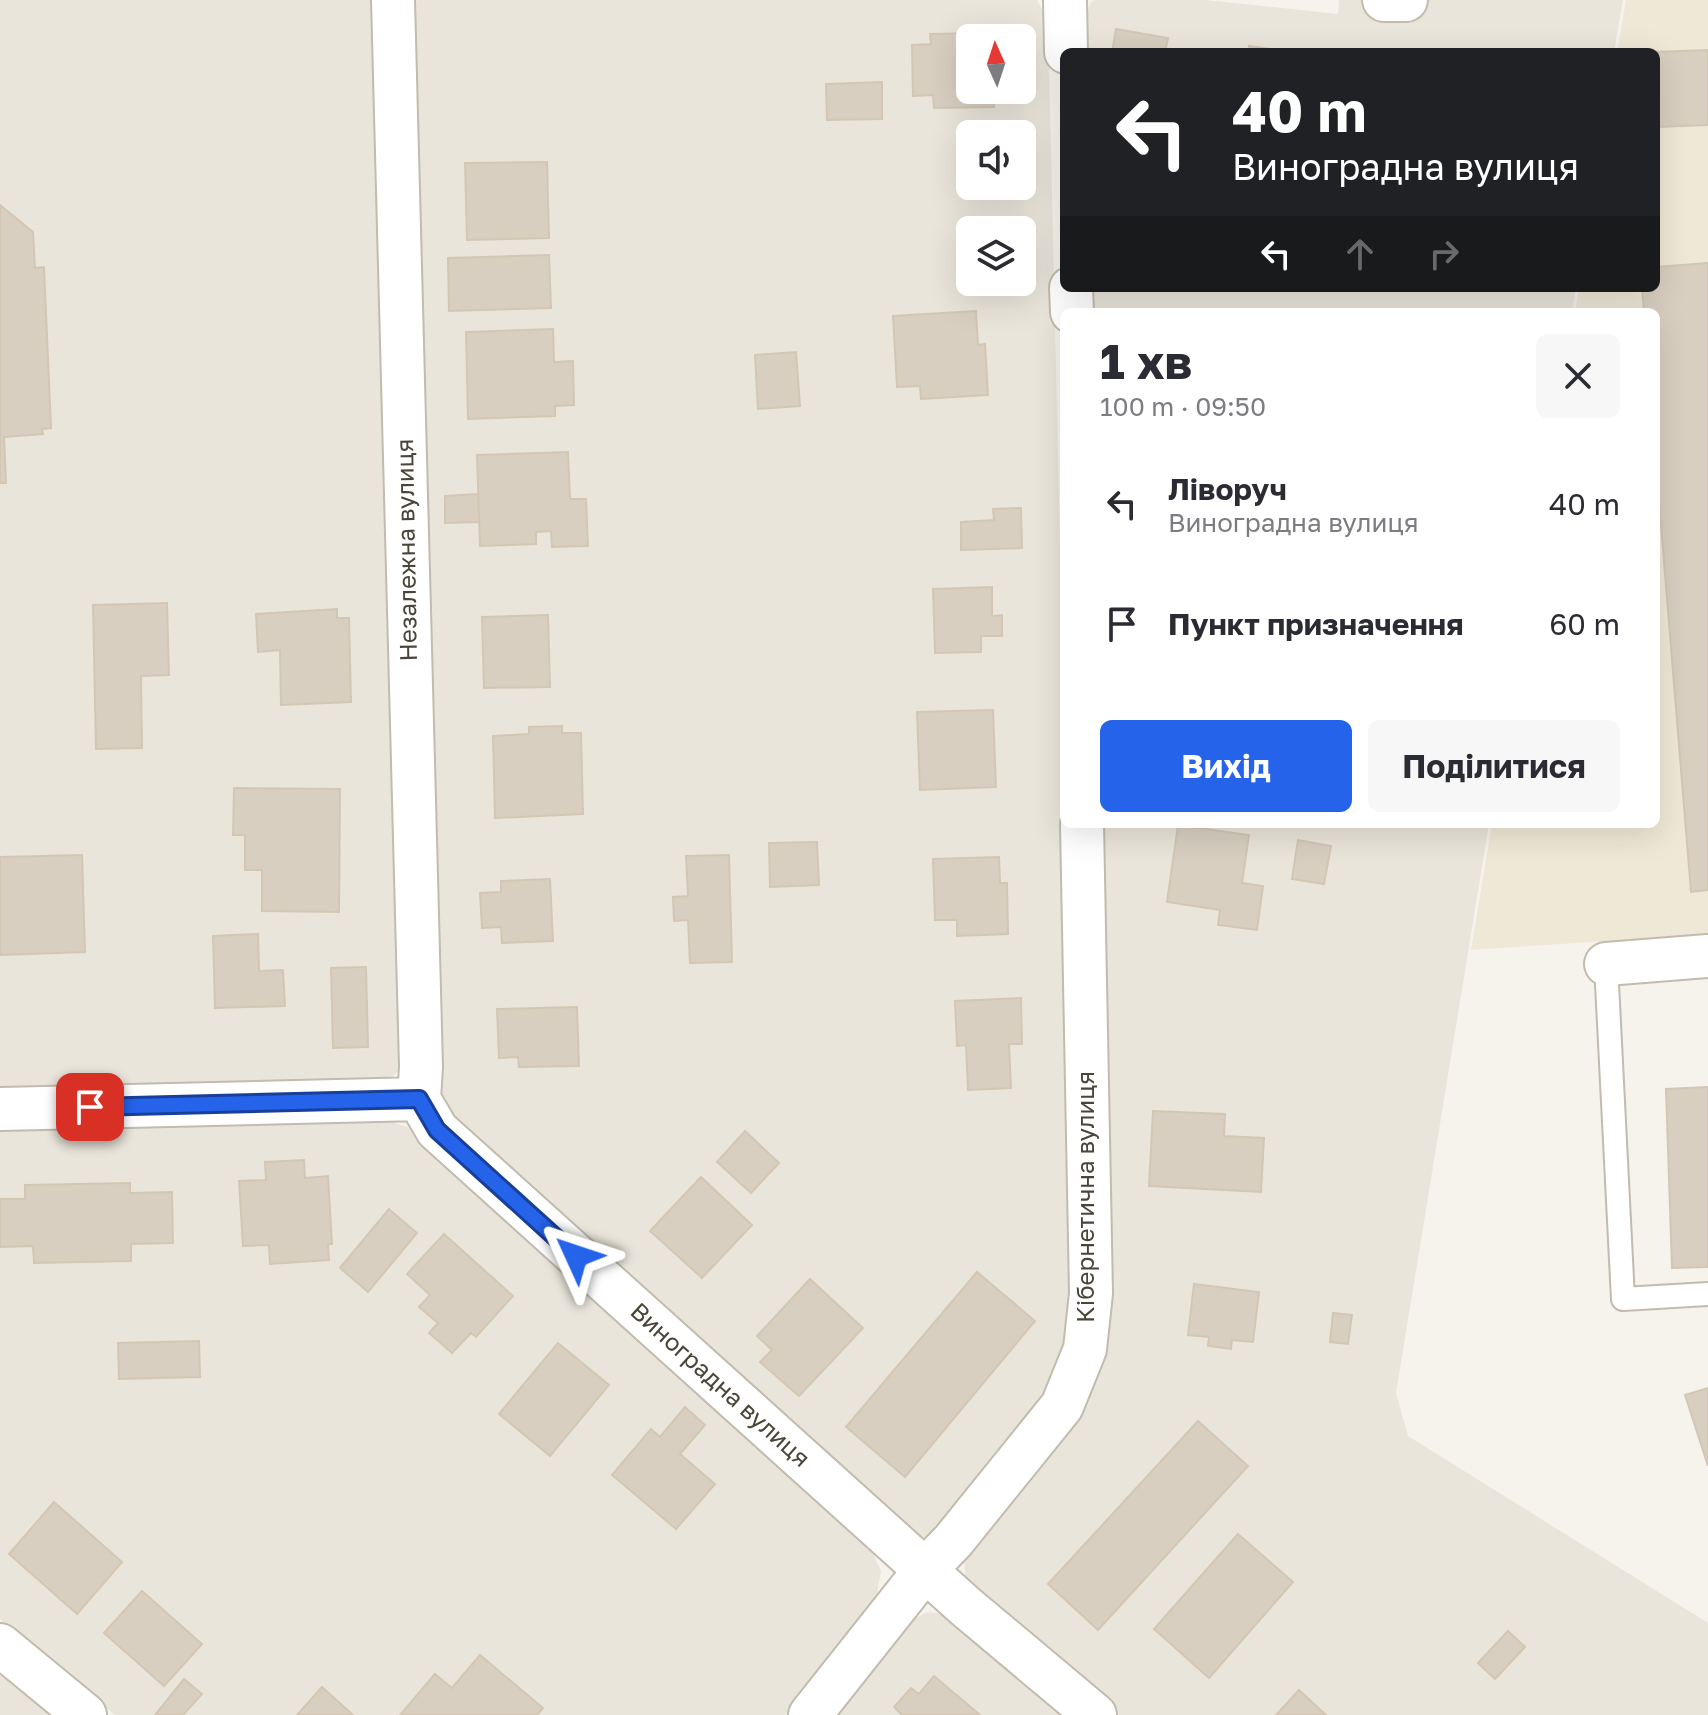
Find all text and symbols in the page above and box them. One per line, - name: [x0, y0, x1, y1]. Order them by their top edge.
- north arrow: [956, 24, 1036, 104]
- map controls: [956, 24, 1036, 296]
- text: 40 m: [1232, 77, 1366, 144]
- icon: left: [1100, 80, 1204, 184]
- button: sound: [956, 120, 1036, 200]
- text: Виноградна вулиця: [1232, 145, 1579, 188]
- button: layers: [956, 216, 1036, 296]
- icon: left: [1254, 232, 1298, 276]
- icon: ahead: [1338, 232, 1382, 276]
- icon: right: [1422, 232, 1466, 276]
- text: 1 хв: [1100, 332, 1192, 390]
- button: close: [1536, 334, 1620, 418]
- text: 100 m · 09:50: [1100, 391, 1266, 422]
- street label: Незалежна вулиця: [389, 438, 422, 662]
- text: Ліворуч: [1168, 471, 1287, 507]
- icon: left: [1100, 482, 1144, 526]
- text: 40 m: [1549, 486, 1620, 522]
- text: Виноградна вулиця: [1168, 507, 1419, 538]
- icon: arrive: [1100, 602, 1144, 646]
- text: Пункт призначення: [1168, 606, 1464, 642]
- text: 60 m: [1549, 606, 1620, 642]
- button: Вихід: [1100, 720, 1352, 812]
- button: Поділитися: [1368, 720, 1620, 812]
- street label: Кібернетична вулиця: [1070, 1071, 1099, 1323]
- pin: [56, 1073, 124, 1141]
- icon: arrive: [68, 1085, 112, 1129]
- position arrow: [534, 1214, 618, 1298]
- street label: Виноградна вулиця: [625, 1296, 817, 1472]

